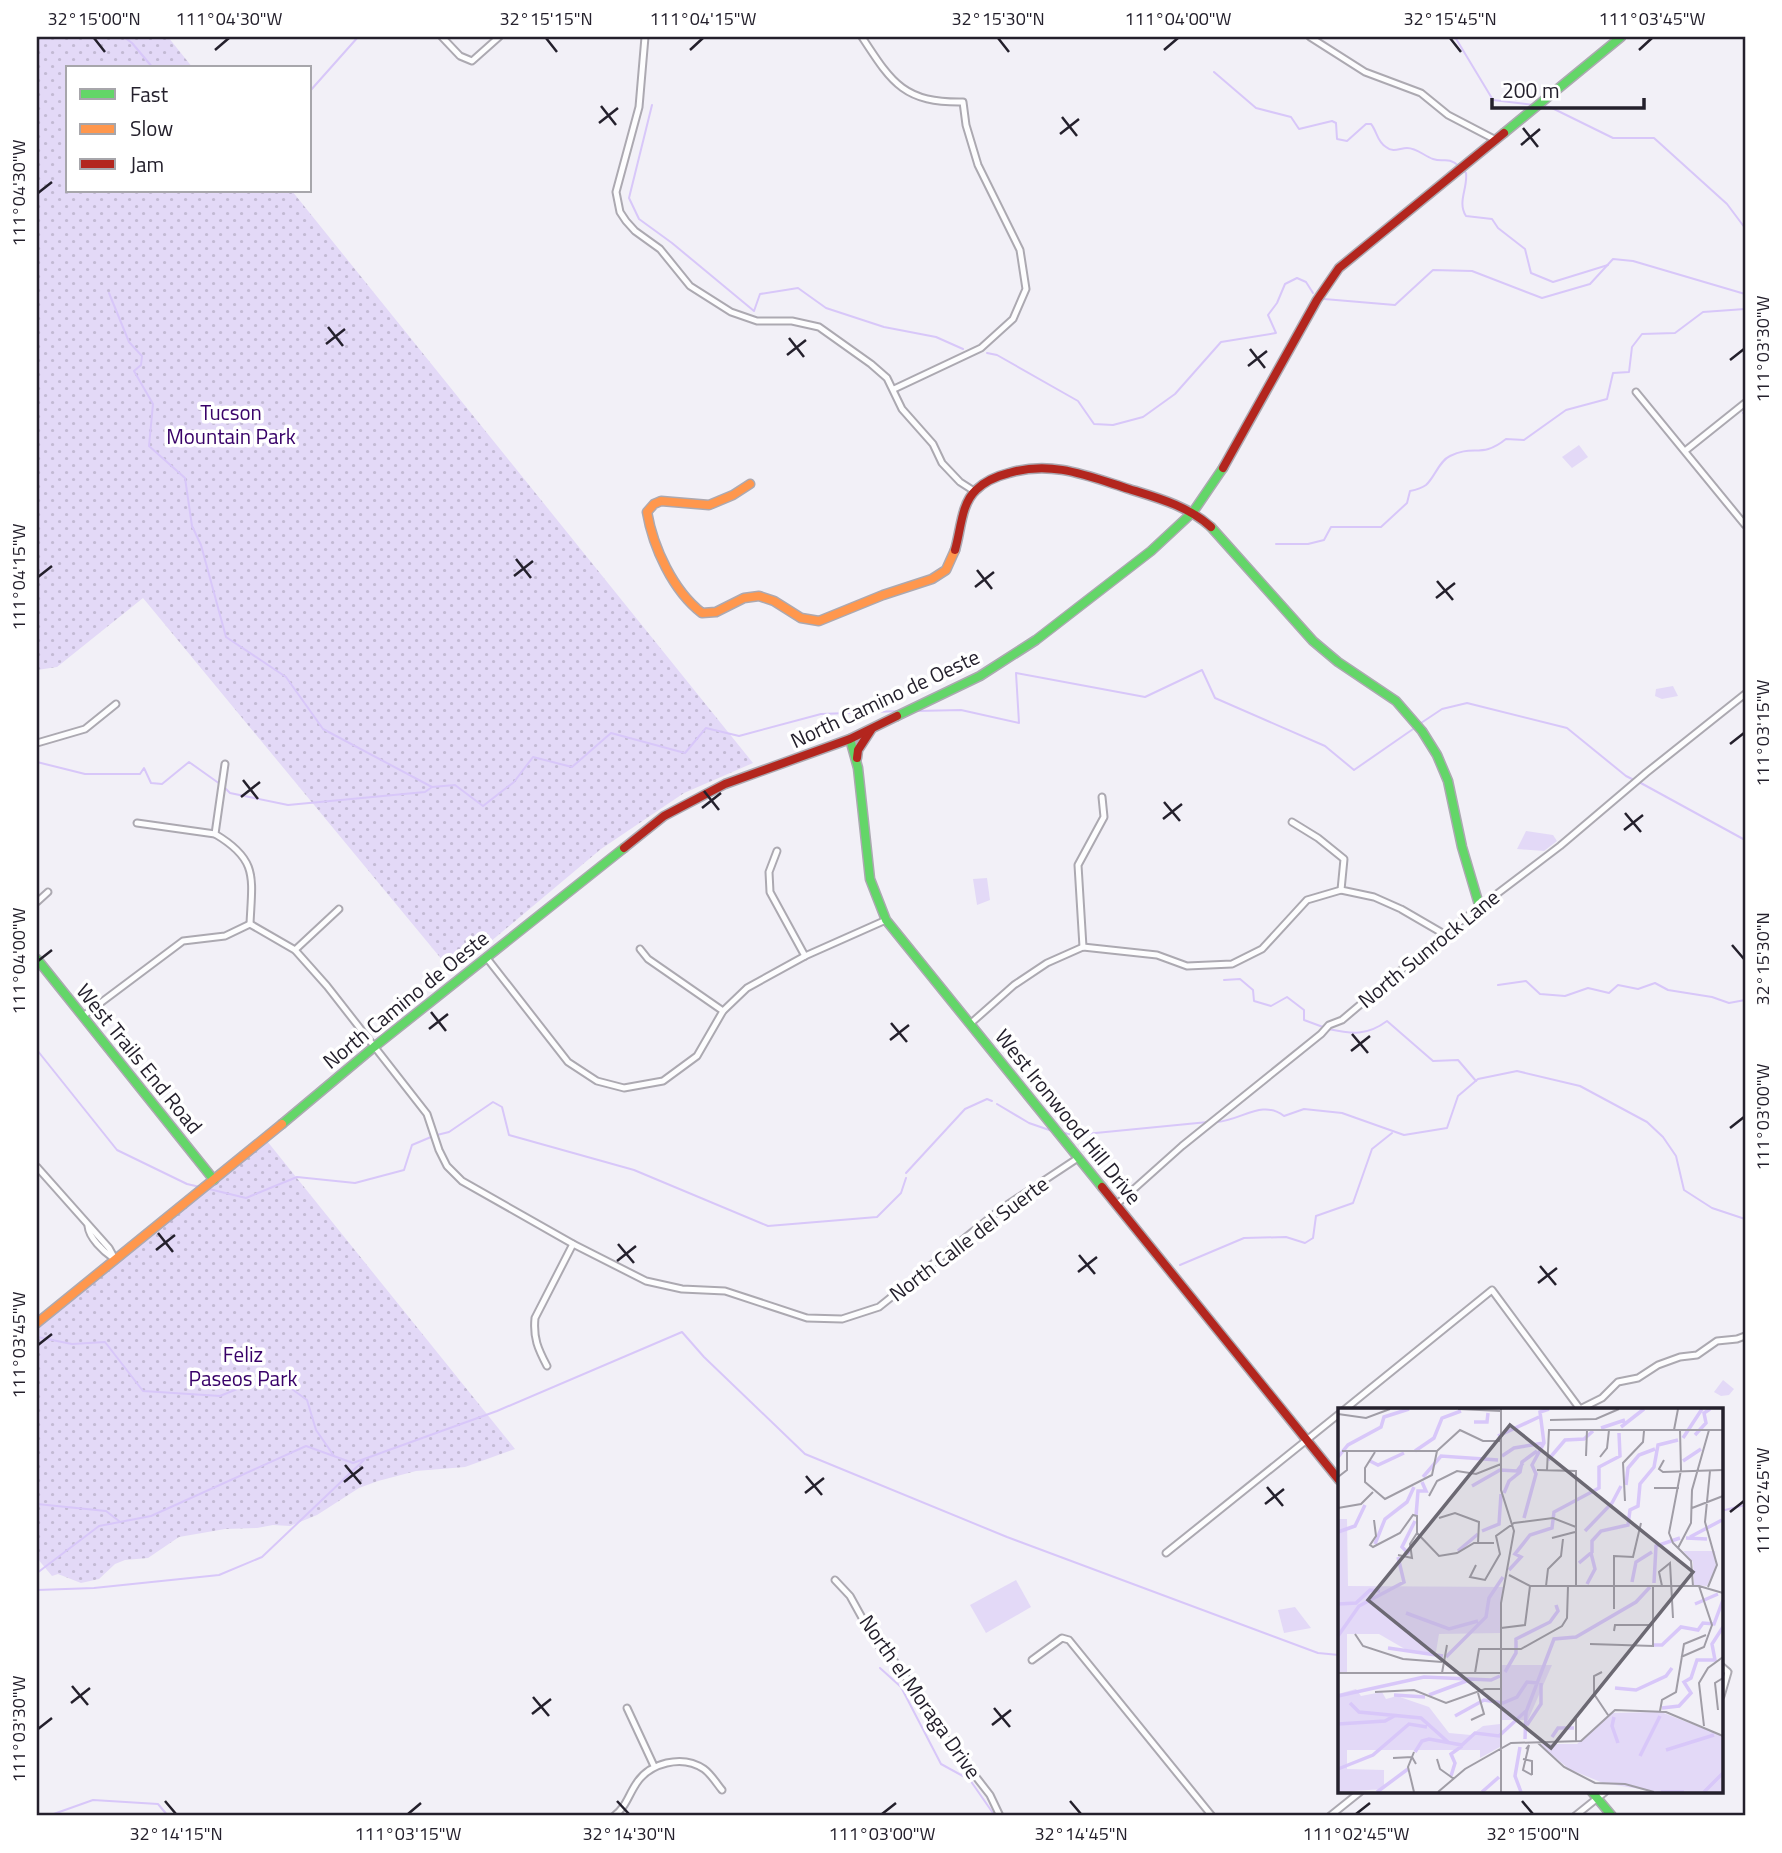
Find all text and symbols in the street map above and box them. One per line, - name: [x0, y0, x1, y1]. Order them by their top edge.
- text: 32°15'00"N: [47, 5, 141, 32]
- text: 111°04'30"W: [175, 5, 283, 32]
- text: 32°15'15"N: [499, 5, 593, 32]
- text: 111°04'15"W: [649, 5, 757, 32]
- text: 32°15'30"N: [951, 5, 1045, 32]
- text: 111°04'00"W: [1124, 5, 1232, 32]
- text: 32°15'45"N: [1403, 5, 1497, 32]
- text: 111°03'45"W: [1598, 5, 1706, 32]
- legend: [66, 66, 312, 192]
- scale bar: [1492, 66, 1644, 110]
- text: 200 m: [1502, 74, 1559, 106]
- text: Fast: [130, 78, 169, 110]
- text: Slow: [130, 112, 173, 144]
- text: 111°04'30"W: [5, 139, 32, 247]
- text: Jam: [130, 148, 164, 180]
- text: 111°03'30"W: [1749, 295, 1776, 403]
- park label: Tucson Mountain Park: [166, 396, 296, 452]
- text: 111°04'15"W: [5, 523, 32, 631]
- street label: North Camino de Oeste: [785, 640, 984, 756]
- text: 111°03'15"W: [1749, 679, 1776, 787]
- street label: North Sunrock Lane: [1351, 881, 1506, 1015]
- text: 111°04'00"W: [5, 907, 32, 1015]
- text: 32°15'30"N: [1749, 912, 1776, 1006]
- street label: North Camino de Oeste: [316, 922, 495, 1076]
- street label: West Trails End Road: [69, 976, 211, 1141]
- street label: West Ironwood Hill Drive: [988, 1022, 1150, 1211]
- text: 111°03'00"W: [1749, 1063, 1776, 1171]
- street label: North Calle del Suerte: [882, 1168, 1055, 1309]
- text: 111°03'45"W: [5, 1291, 32, 1399]
- park label: Feliz Paseos Park: [189, 1338, 297, 1394]
- inset map: [1338, 1408, 1722, 1794]
- text: 111°02'45"W: [1749, 1447, 1776, 1555]
- street label: North el Moraga Drive: [852, 1608, 990, 1785]
- text: 111°03'30"W: [5, 1675, 32, 1783]
- text: 32°14'15"N: [129, 1820, 223, 1847]
- text: 111°03'15"W: [354, 1820, 462, 1847]
- text: 32°14'30"N: [582, 1820, 676, 1847]
- text: 111°03'00"W: [828, 1820, 936, 1847]
- text: 32°14'45"N: [1034, 1820, 1128, 1847]
- text: 111°02'45"W: [1302, 1820, 1410, 1847]
- text: 32°15'00"N: [1486, 1820, 1580, 1847]

